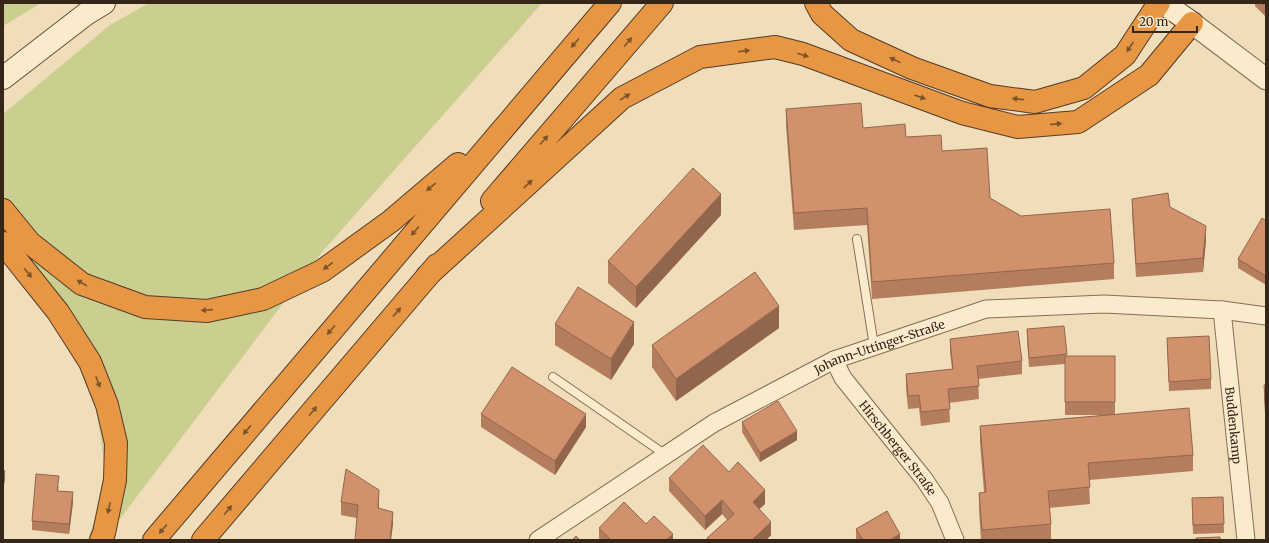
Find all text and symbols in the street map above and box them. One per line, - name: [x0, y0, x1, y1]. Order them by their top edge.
- scale bar: [1133, 8, 1197, 34]
- text: 20 m: [1139, 14, 1168, 29]
- one-way arrow: [624, 36, 633, 47]
- one-way arrow: [571, 38, 580, 49]
- one-way arrow: [1126, 42, 1134, 52]
- one-way arrow: [738, 48, 750, 54]
- one-way arrow: [798, 52, 810, 58]
- one-way arrow: [889, 57, 900, 63]
- one-way arrow: [620, 93, 630, 101]
- one-way arrow: [915, 95, 927, 101]
- one-way arrow: [1012, 96, 1024, 103]
- one-way arrow: [1050, 120, 1062, 127]
- one-way arrow: [539, 135, 548, 146]
- one-way arrow: [524, 180, 533, 189]
- one-way arrow: [425, 183, 436, 192]
- one-way arrow: [411, 226, 420, 236]
- one-way arrow: [322, 262, 333, 270]
- one-way arrow: [23, 268, 32, 279]
- one-way arrow: [76, 279, 88, 286]
- one-way arrow: [201, 306, 213, 313]
- one-way arrow: [392, 307, 401, 318]
- street label: Johann-Uttinger-Straße: [810, 316, 946, 377]
- one-way arrow: [327, 325, 336, 336]
- one-way arrow: [95, 376, 101, 388]
- street label: Buddenkamp: [1223, 386, 1246, 465]
- street label: Hirschberger Straße: [856, 397, 940, 498]
- one-way arrow: [308, 406, 317, 417]
- one-way arrow: [243, 424, 252, 435]
- one-way arrow: [106, 502, 112, 515]
- one-way arrow: [224, 505, 233, 516]
- one-way arrow: [159, 523, 168, 534]

